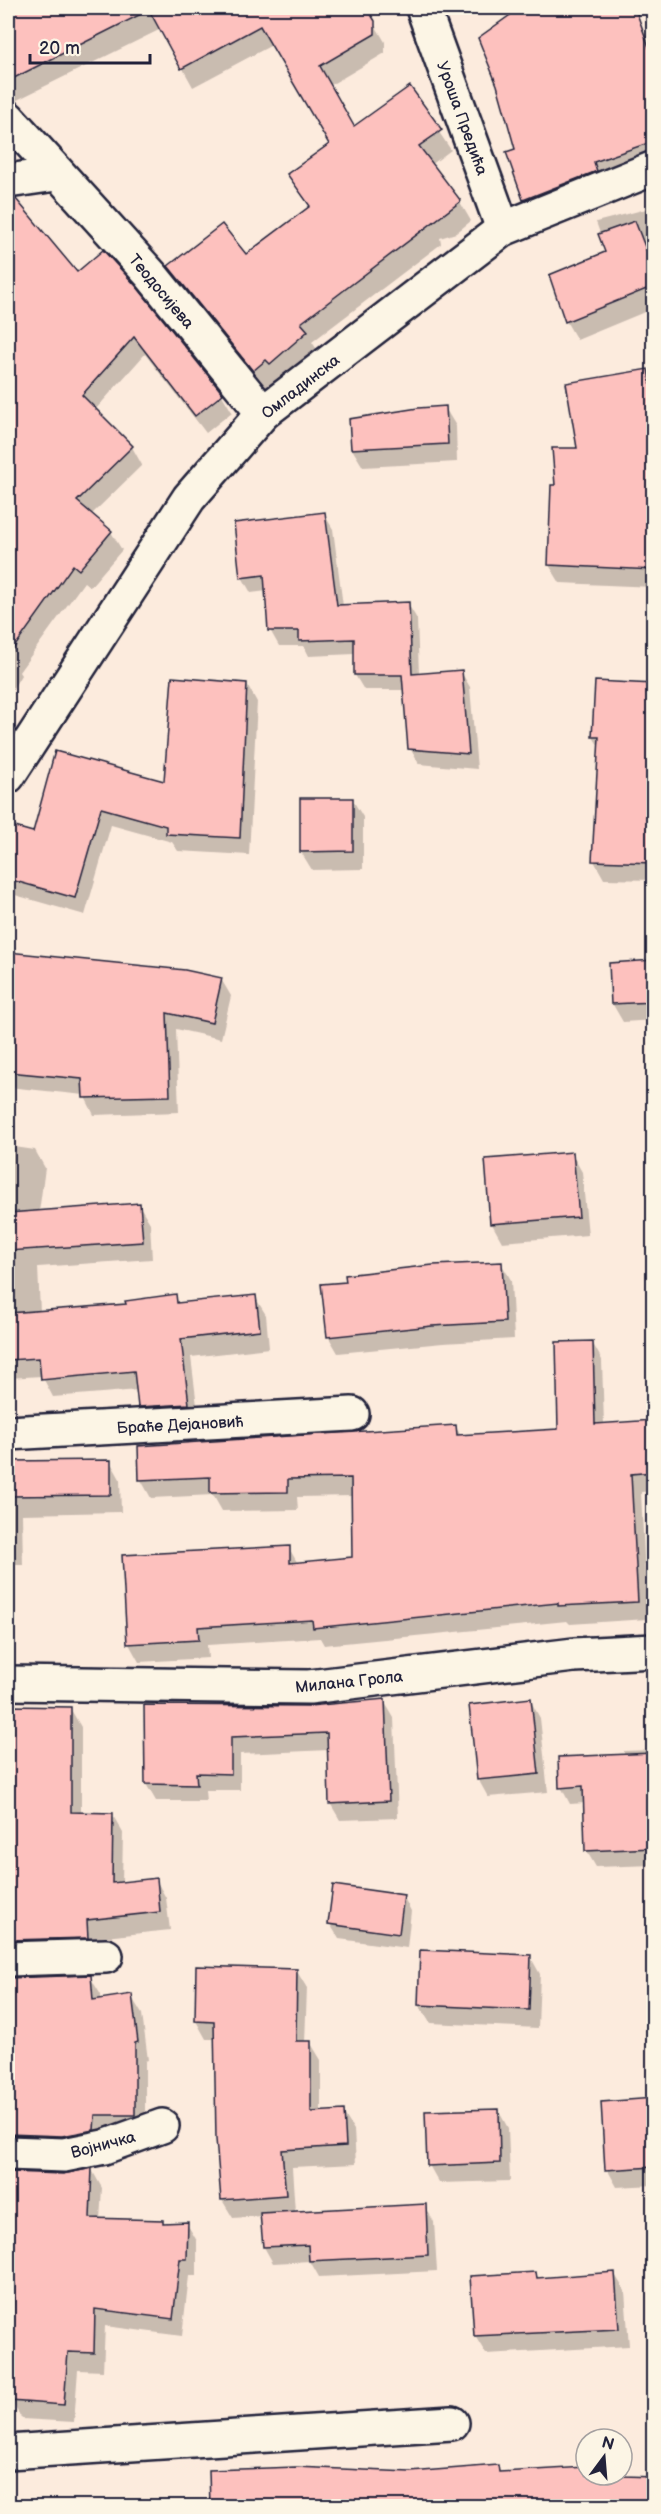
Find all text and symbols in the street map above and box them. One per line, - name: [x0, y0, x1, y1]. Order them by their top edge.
- scale bar: [30, 27, 150, 65]
- text: 20 m: [39, 38, 80, 59]
- street label: Уроша Предића: [432, 59, 491, 179]
- street label: Теодосијева: [124, 251, 198, 333]
- street label: Омладинска: [258, 350, 344, 424]
- street label: Браће Дејановић: [116, 1413, 244, 1438]
- street label: Милана Грола: [294, 1667, 405, 1698]
- street label: Војничка: [69, 2128, 138, 2163]
- north arrow: [574, 2427, 634, 2487]
- text: N: [599, 2433, 616, 2455]

